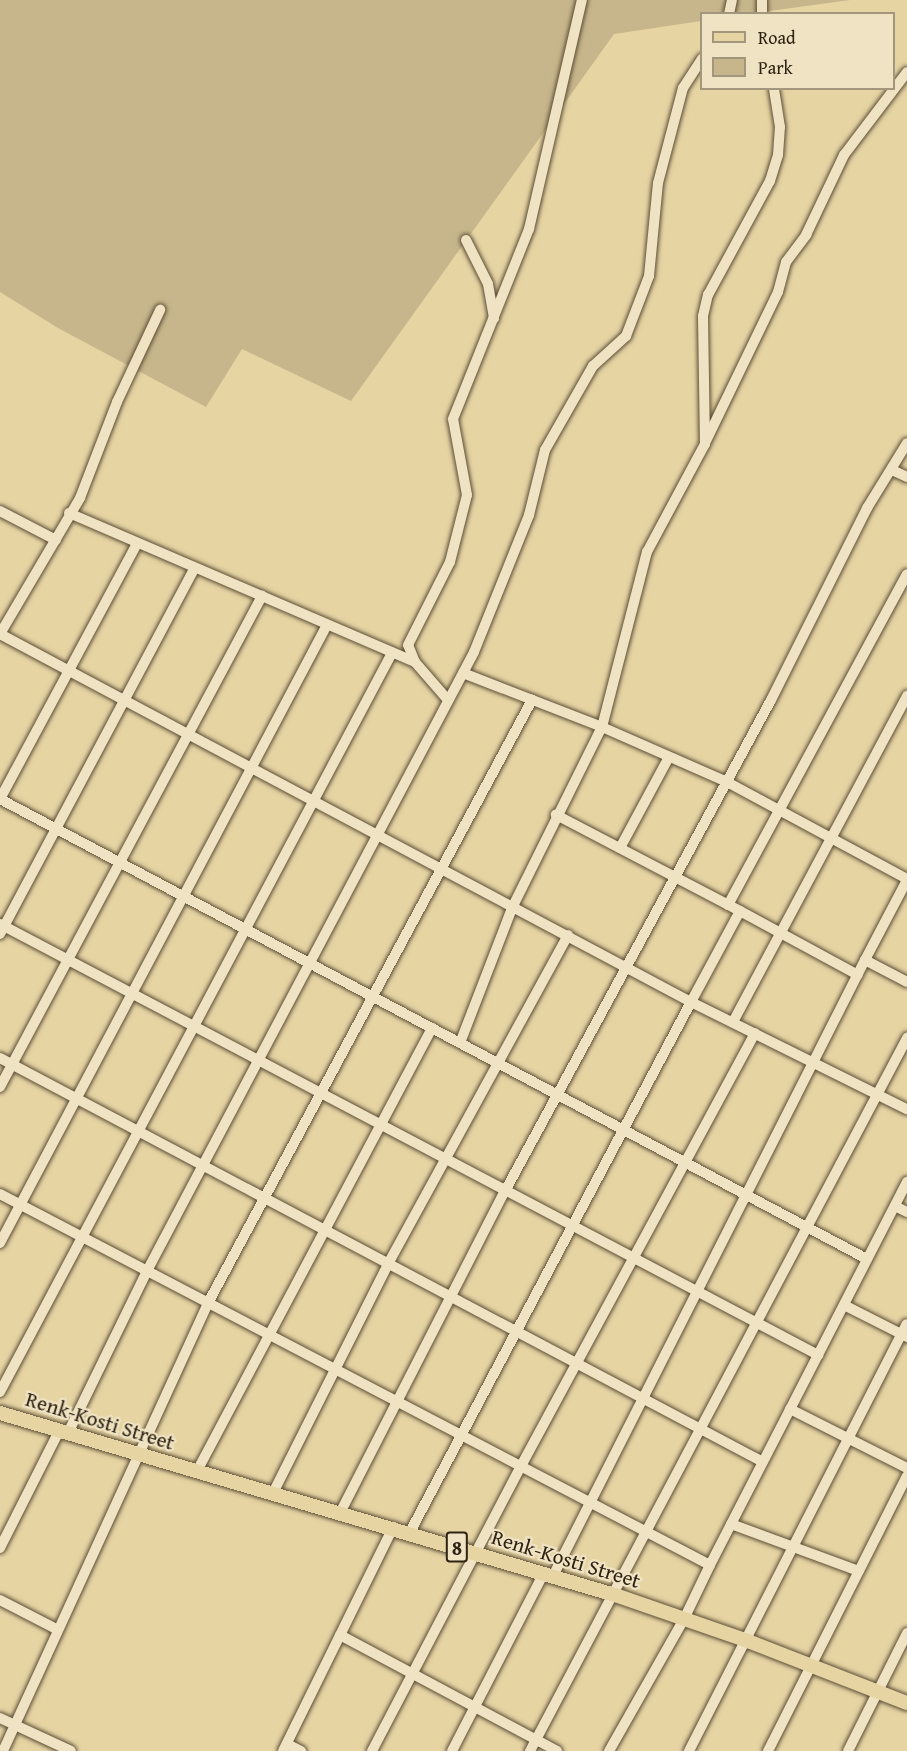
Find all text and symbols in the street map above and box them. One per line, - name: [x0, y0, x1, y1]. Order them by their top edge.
- legend: [700, 12, 895, 90]
- text: Road: [758, 24, 796, 51]
- text: Park: [758, 54, 793, 81]
- street label: Renk-Kosti Street: [23, 1386, 177, 1456]
- street label: Renk-Kosti Street: [489, 1524, 643, 1594]
- road number: 8: [445, 1530, 469, 1564]

